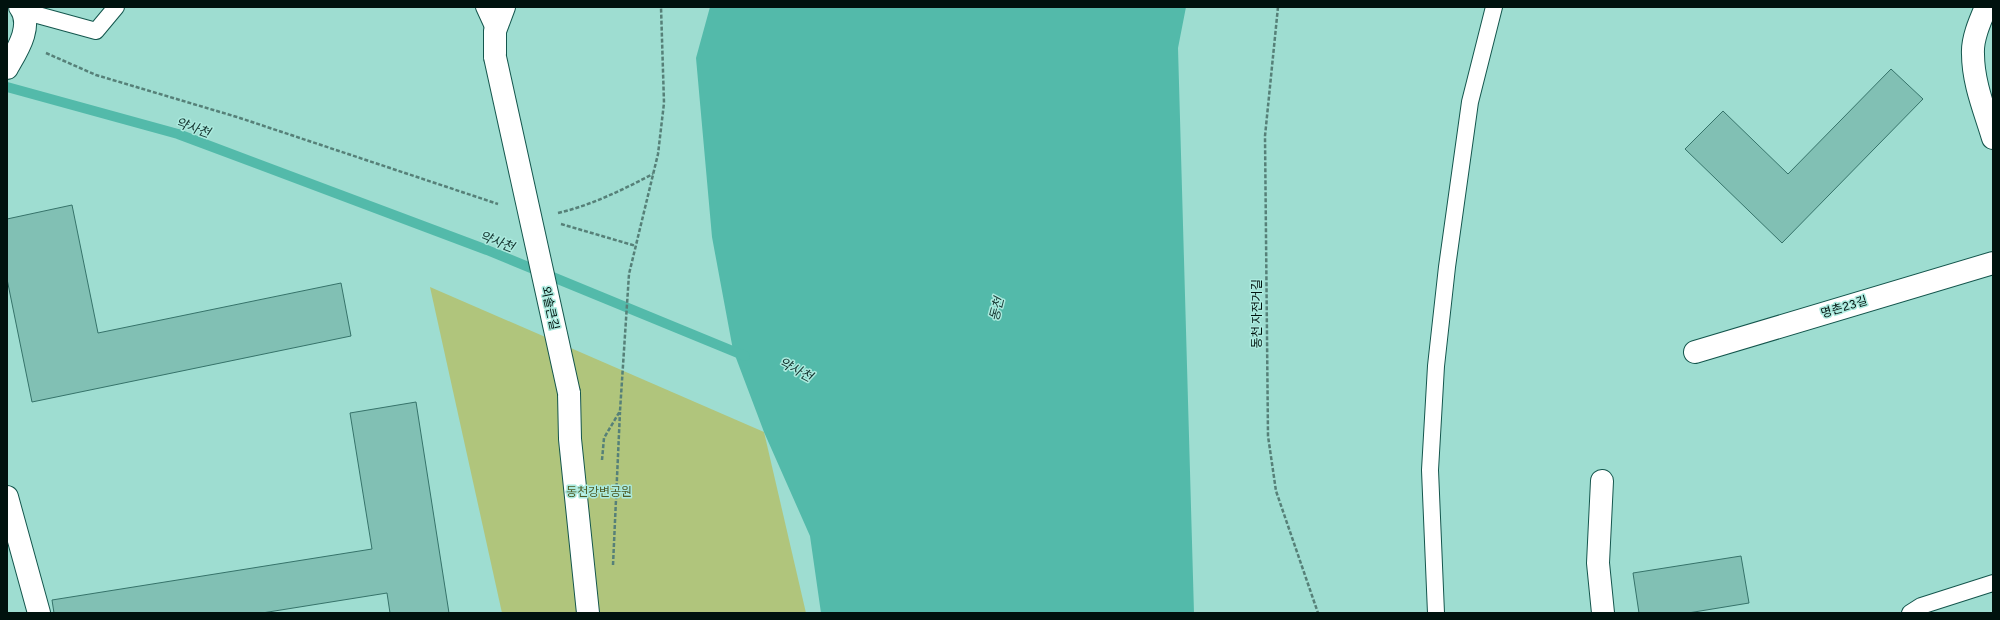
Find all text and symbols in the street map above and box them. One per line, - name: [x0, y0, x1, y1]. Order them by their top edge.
- water label: 약사천: [173, 115, 213, 143]
- water label: 약사천: [477, 229, 517, 257]
- street label: 동천 자전거길: [1250, 279, 1266, 349]
- street label: 외솔큰길: [537, 285, 561, 331]
- street label: 명촌23길: [1819, 293, 1869, 323]
- water label: 동천: [987, 295, 1009, 323]
- water label: 약사천: [775, 355, 816, 387]
- park label: 동천강변공원: [566, 485, 632, 501]

